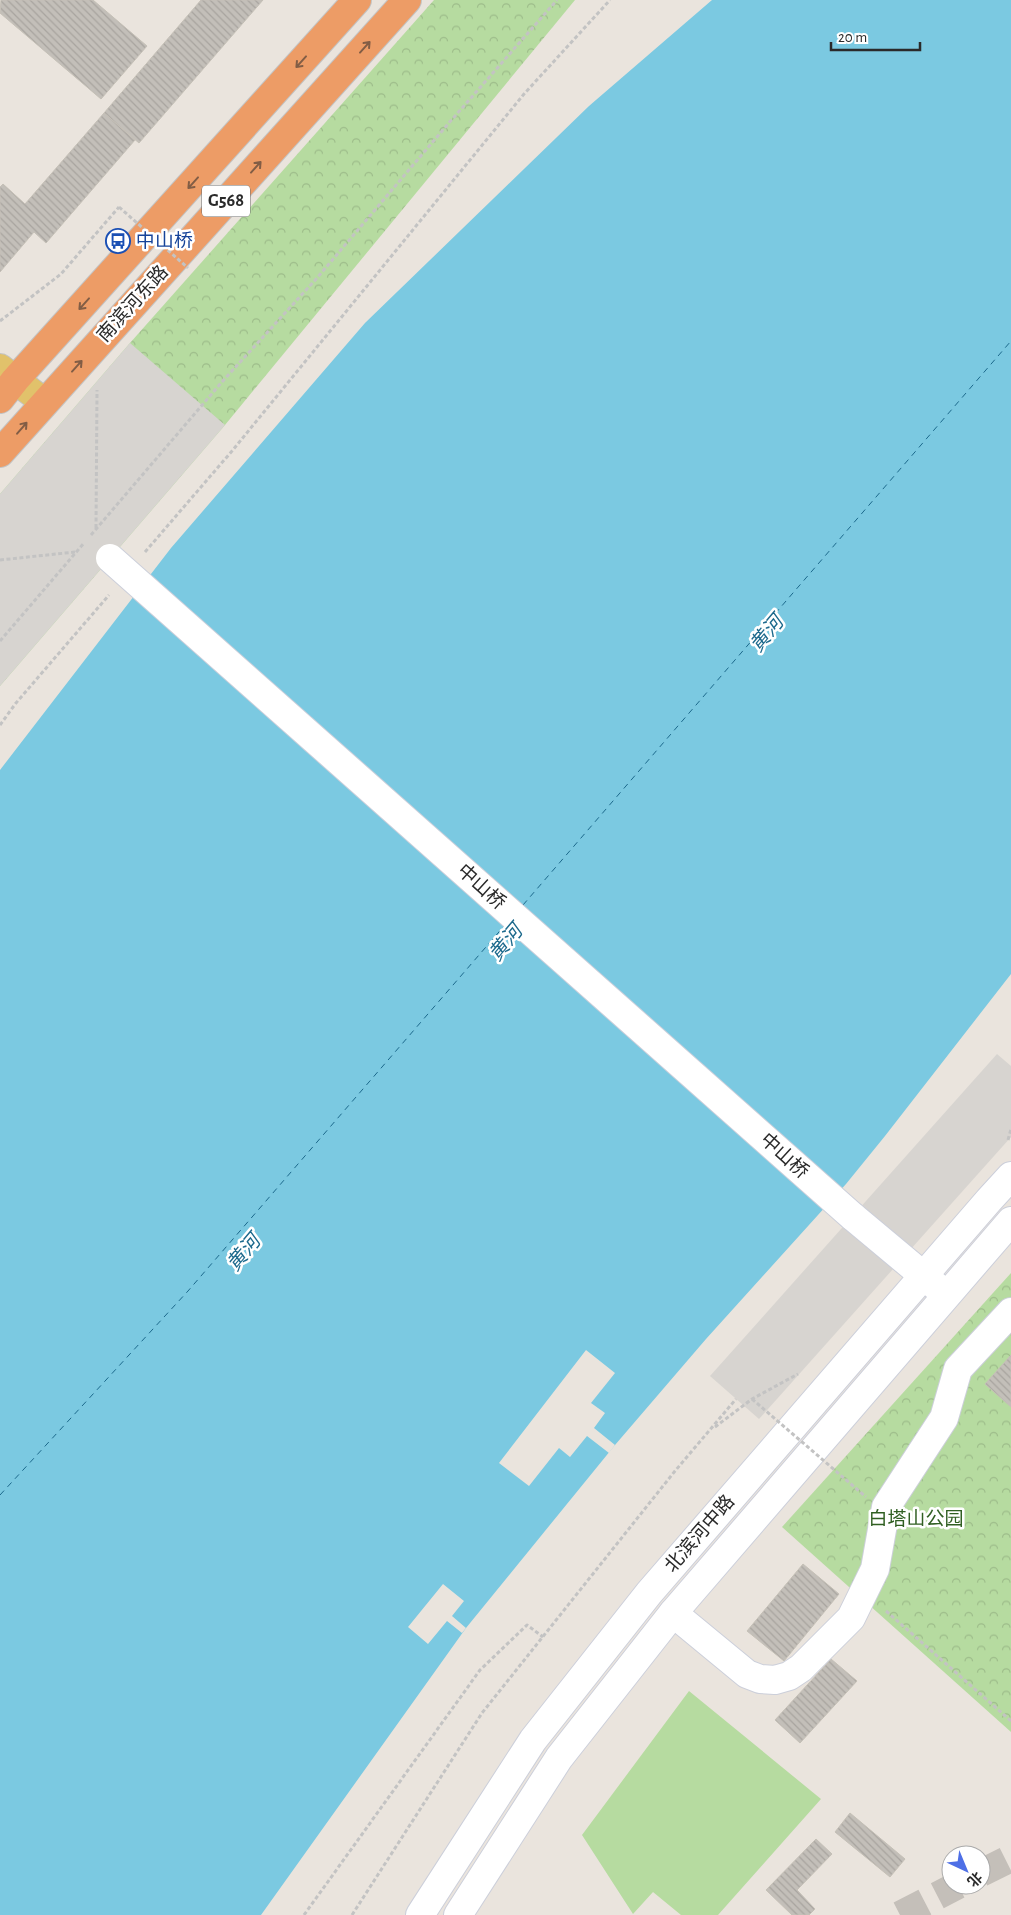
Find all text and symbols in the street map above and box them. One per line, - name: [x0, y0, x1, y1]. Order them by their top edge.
- scale bar: [831, 20, 920, 52]
- text: 20 m: [838, 30, 867, 45]
- one-way arrow: [359, 40, 371, 53]
- one-way arrow: [295, 56, 307, 69]
- one-way arrow: [250, 161, 262, 174]
- one-way arrow: [187, 176, 198, 189]
- road number: G568: [202, 186, 250, 217]
- bus stop icon: 中山桥: [105, 228, 131, 254]
- place label: 中山桥: [136, 231, 193, 251]
- street label: 南滨河东路: [93, 261, 172, 346]
- one-way arrow: [78, 297, 90, 310]
- one-way arrow: [71, 360, 83, 373]
- one-way arrow: [16, 421, 28, 434]
- water label: 黄河: [746, 609, 790, 656]
- street label: 中山桥: [453, 860, 509, 913]
- water label: 黄河: [485, 918, 529, 965]
- street label: 中山桥: [756, 1129, 812, 1182]
- water label: 黄河: [223, 1228, 267, 1275]
- street label: 北滨河中路: [660, 1491, 738, 1576]
- park label: 白塔山公园: [868, 1508, 964, 1529]
- north arrow: [941, 1845, 991, 1895]
- text: 北: [964, 1869, 985, 1889]

